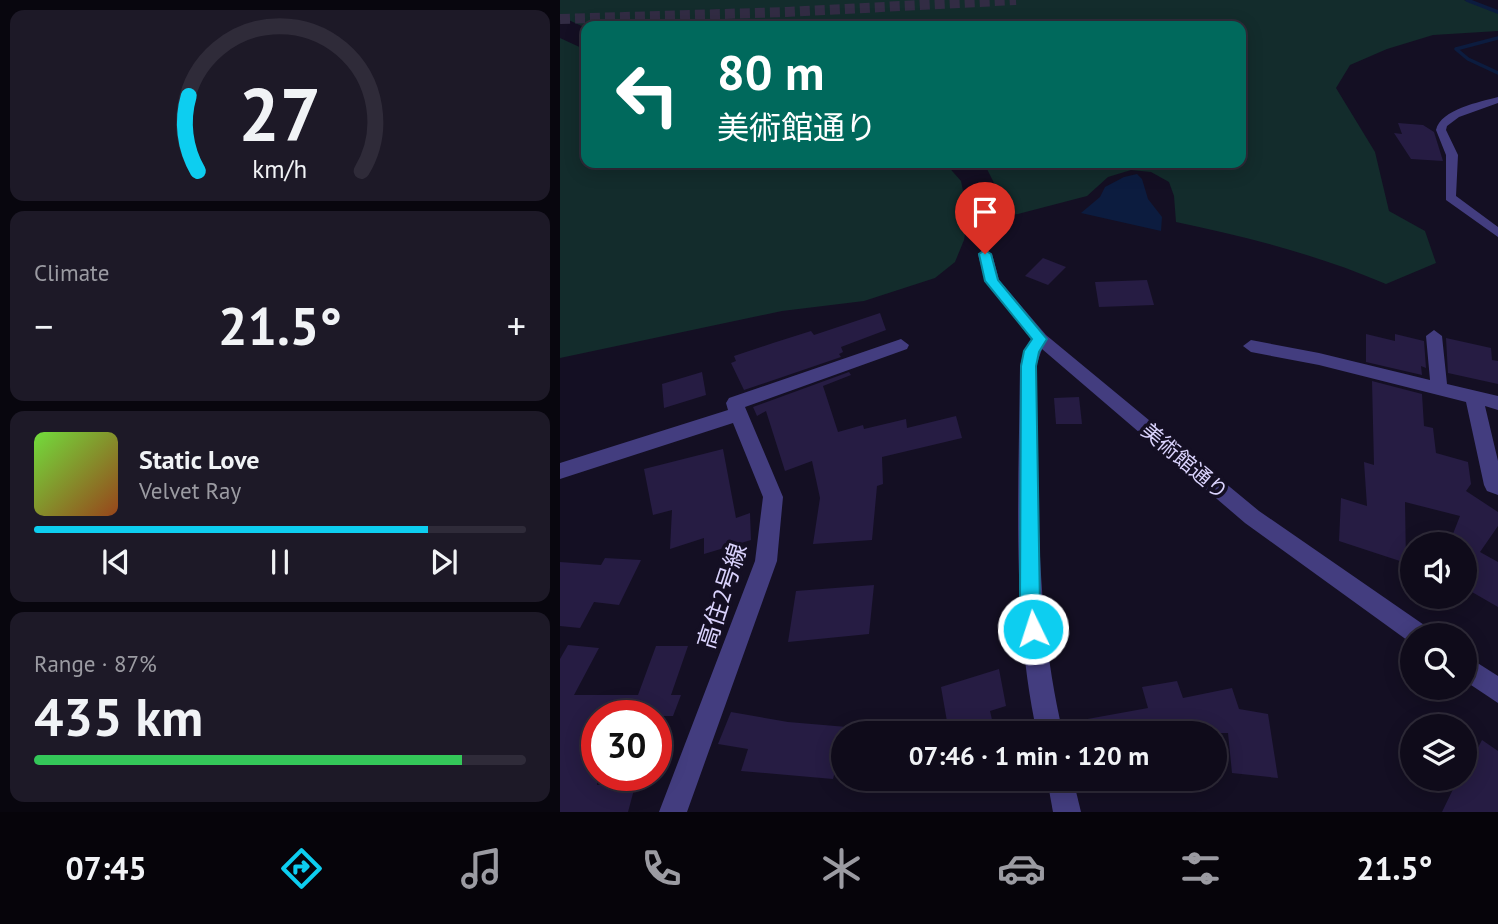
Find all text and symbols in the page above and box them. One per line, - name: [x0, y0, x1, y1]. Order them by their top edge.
- text: 80 m: [717, 40, 824, 104]
- icon: left: [602, 49, 693, 140]
- text: 27: [239, 68, 321, 162]
- text: 美術館通り: [717, 106, 877, 148]
- text: km/h: [253, 153, 307, 185]
- pin: [955, 182, 1015, 254]
- icon: arrive: [966, 193, 1004, 231]
- text: Climate: [34, 258, 109, 287]
- text: 21.5°: [218, 292, 342, 359]
- text: −: [34, 301, 53, 350]
- text: +: [507, 301, 526, 350]
- street label: 美術館通り: [1136, 417, 1234, 505]
- text: Static Love: [139, 443, 260, 476]
- text: Velvet Ray: [139, 476, 241, 505]
- map controls: [1400, 532, 1477, 791]
- button: sound: [1400, 532, 1477, 609]
- street label: 高住2号線: [690, 539, 754, 653]
- icon: previous: [97, 543, 135, 581]
- icon: pause: [261, 543, 299, 581]
- icon: next: [425, 543, 463, 581]
- position arrow: [996, 592, 1070, 666]
- button: search: [1400, 623, 1477, 700]
- text: Range · 87%: [34, 649, 157, 678]
- text: 435 km: [34, 683, 203, 750]
- speed limit sign: 30: [581, 700, 672, 791]
- button: layers: [1400, 714, 1477, 791]
- text: 07:46 · 1 min · 120 m: [909, 739, 1149, 772]
- icon: directions: [277, 844, 326, 893]
- icon: music: [457, 844, 506, 893]
- icon: phone: [637, 844, 686, 893]
- icon: climate: [817, 844, 866, 893]
- icon: car: [997, 844, 1046, 893]
- icon: filters: [1176, 844, 1225, 893]
- text: 07:45: [65, 847, 147, 889]
- text: 21.5°: [1356, 847, 1433, 889]

